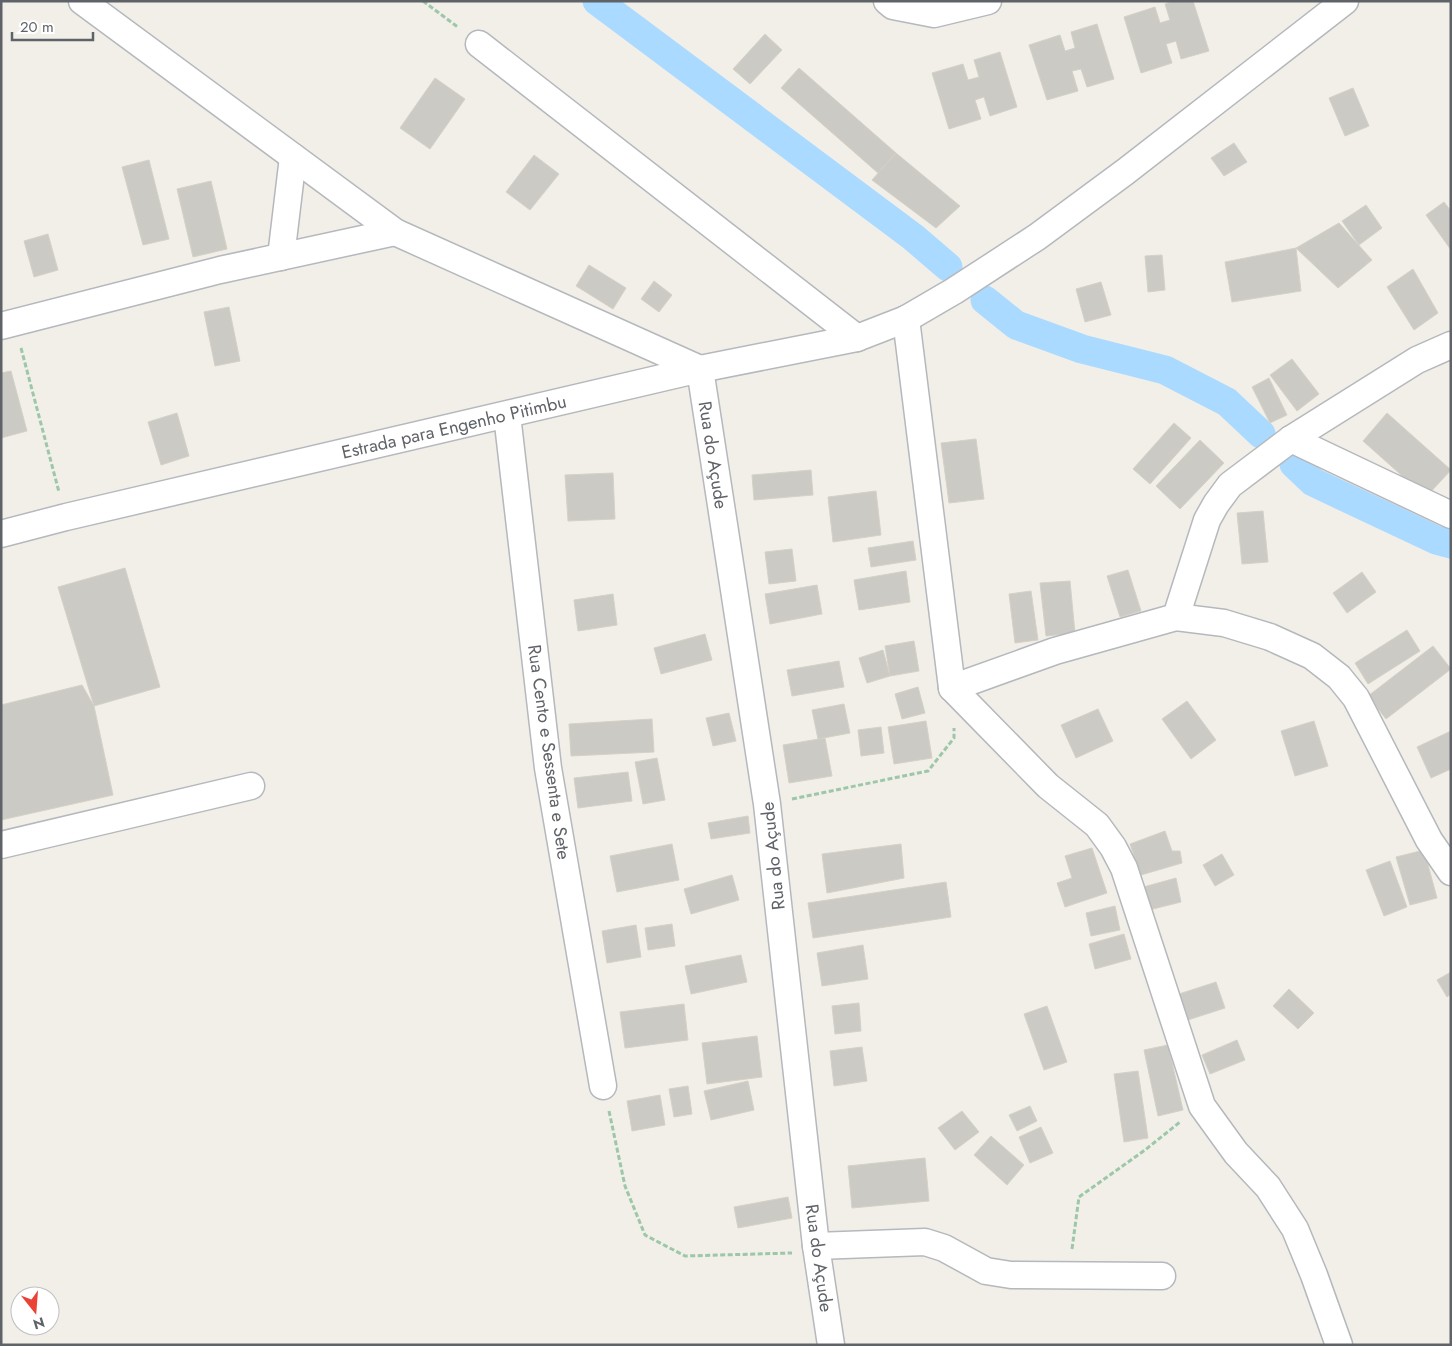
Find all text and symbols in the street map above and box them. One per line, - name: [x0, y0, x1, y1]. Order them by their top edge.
- scale bar: [12, 10, 94, 42]
- text: 20 m: [20, 16, 54, 38]
- street label: Estrada para Engenho Pitimbu: [339, 388, 569, 466]
- street label: Rua do Açude: [692, 399, 734, 511]
- street label: Rua Cento e Sessenta e Sete: [521, 643, 577, 861]
- street label: Rua do Açude: [754, 801, 792, 911]
- street label: Rua do Açude: [799, 1202, 839, 1314]
- north arrow: [10, 1286, 60, 1336]
- text: N: [31, 1312, 47, 1335]

